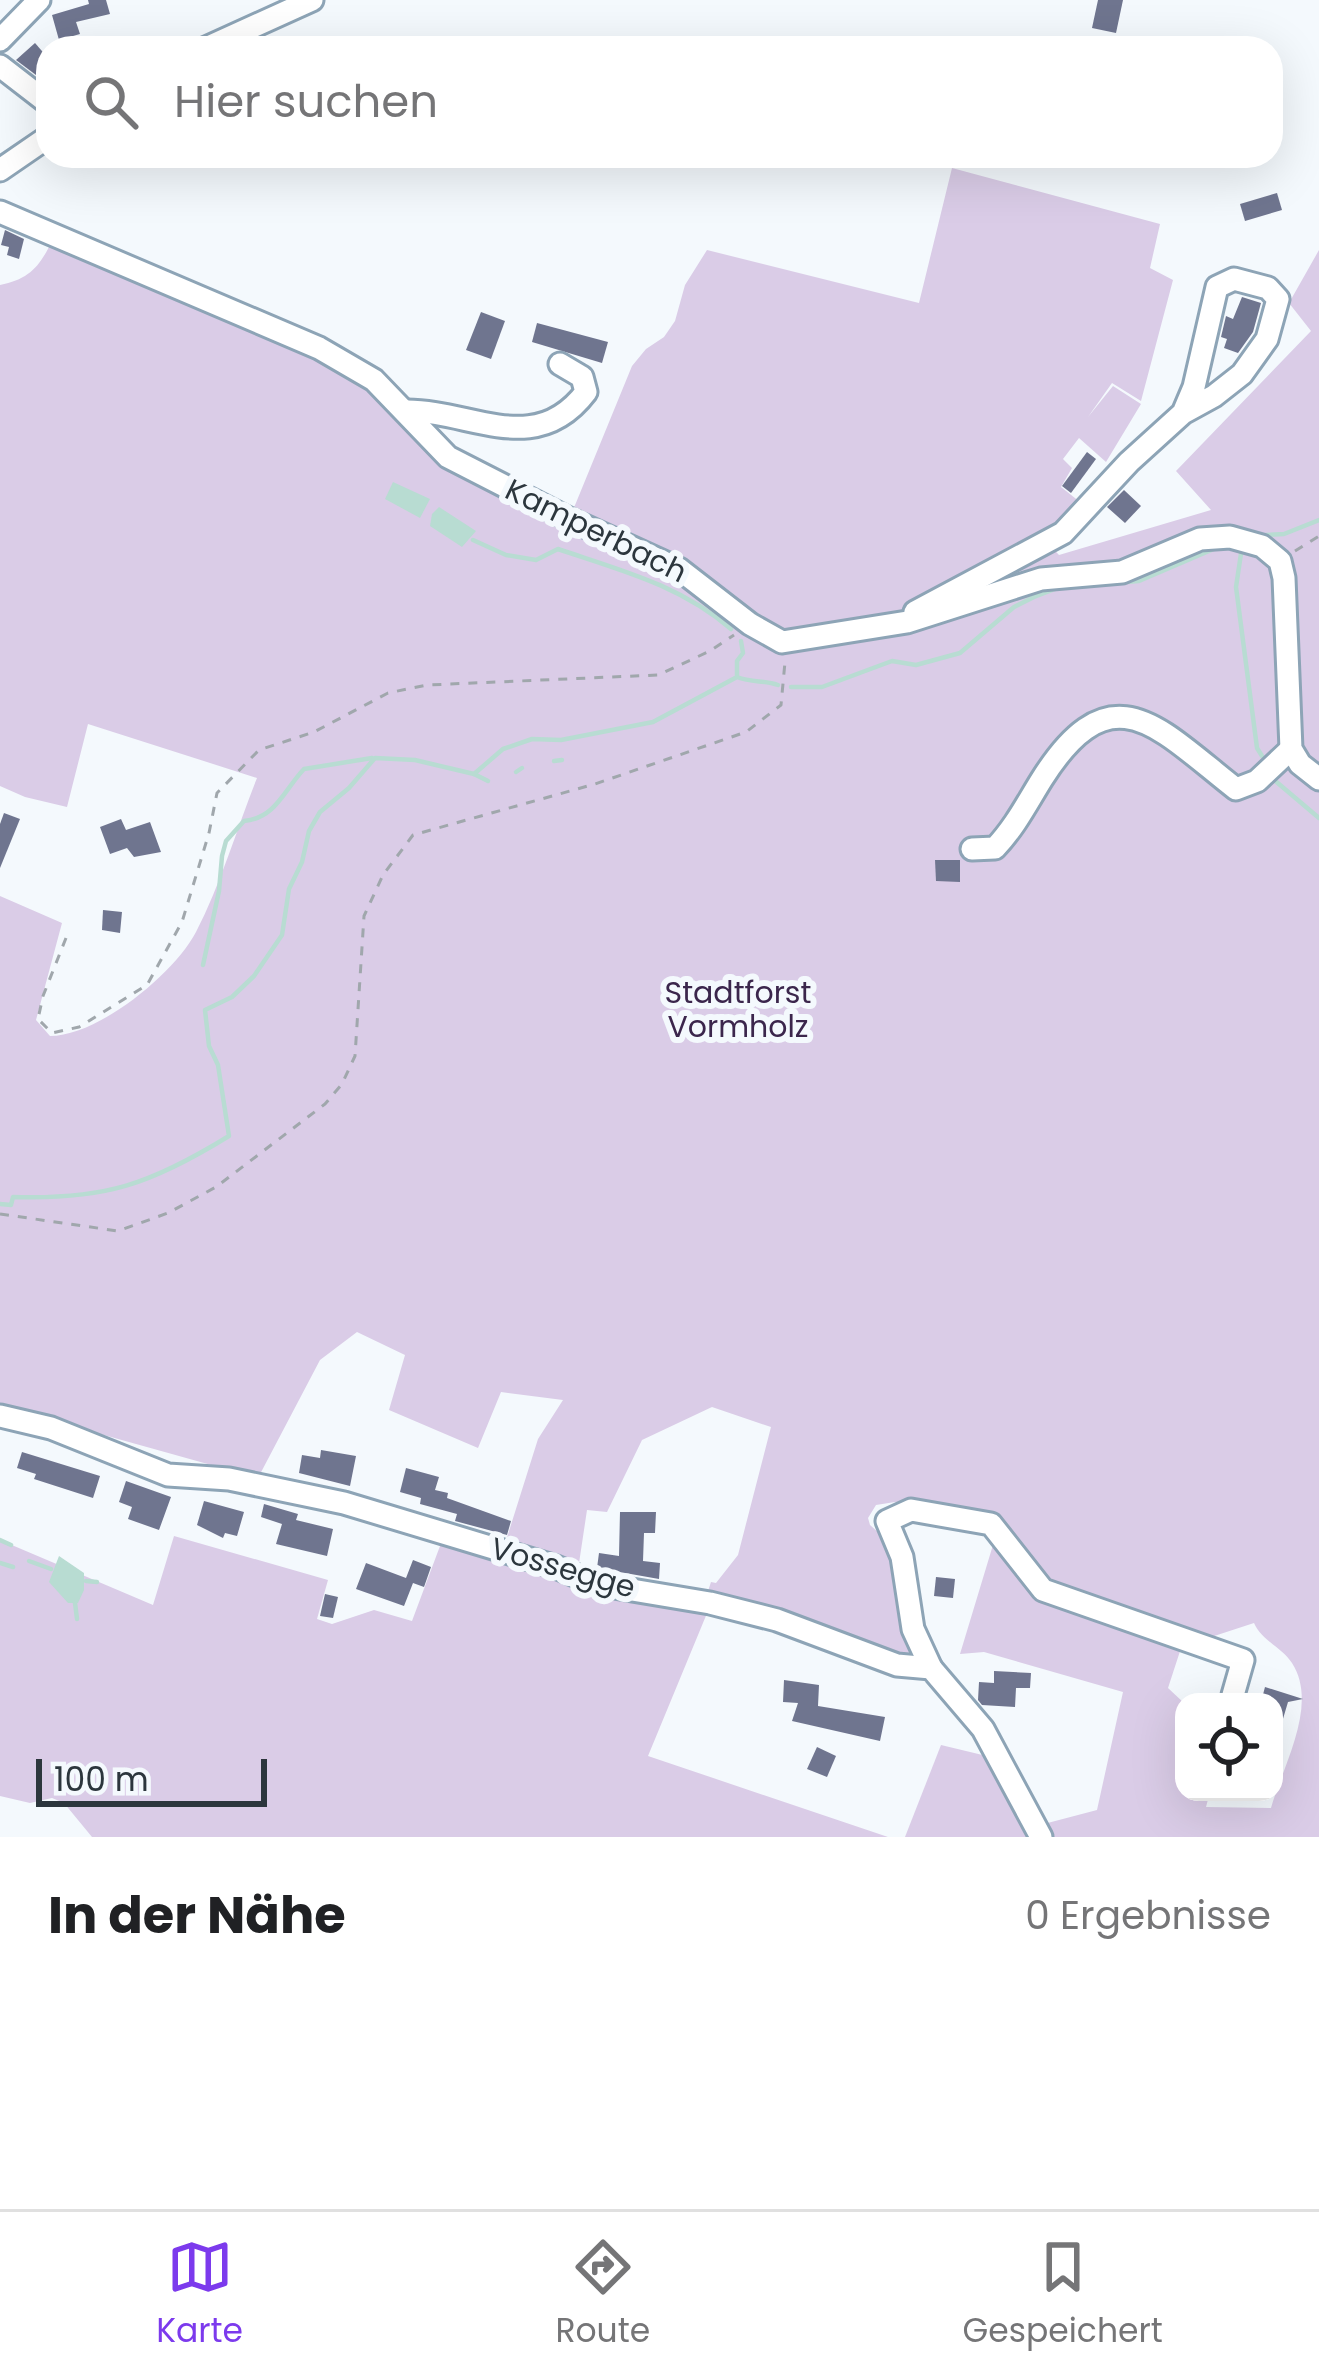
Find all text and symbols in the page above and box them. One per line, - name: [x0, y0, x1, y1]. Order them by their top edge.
- search box: [36, 36, 1283, 168]
- icon: search: [78, 69, 144, 135]
- text: Hier suchen: [174, 70, 438, 133]
- street label: Kamperbach: [498, 468, 694, 593]
- park label: Stadtforst Vormholz: [665, 971, 811, 1048]
- street label: Vossegge: [486, 1526, 640, 1609]
- map controls: [1175, 1693, 1283, 1801]
- button: locate: [1175, 1693, 1283, 1801]
- scale bar: [36, 1753, 267, 1806]
- text: 100 m: [54, 1756, 149, 1803]
- text: In der Nähe: [48, 1879, 346, 1951]
- text: 0 Ergebnisse: [1025, 1888, 1271, 1943]
- tab: Karte: [156, 2234, 243, 2356]
- tab: Route: [555, 2234, 650, 2356]
- tab: Gespeichert: [963, 2234, 1163, 2356]

